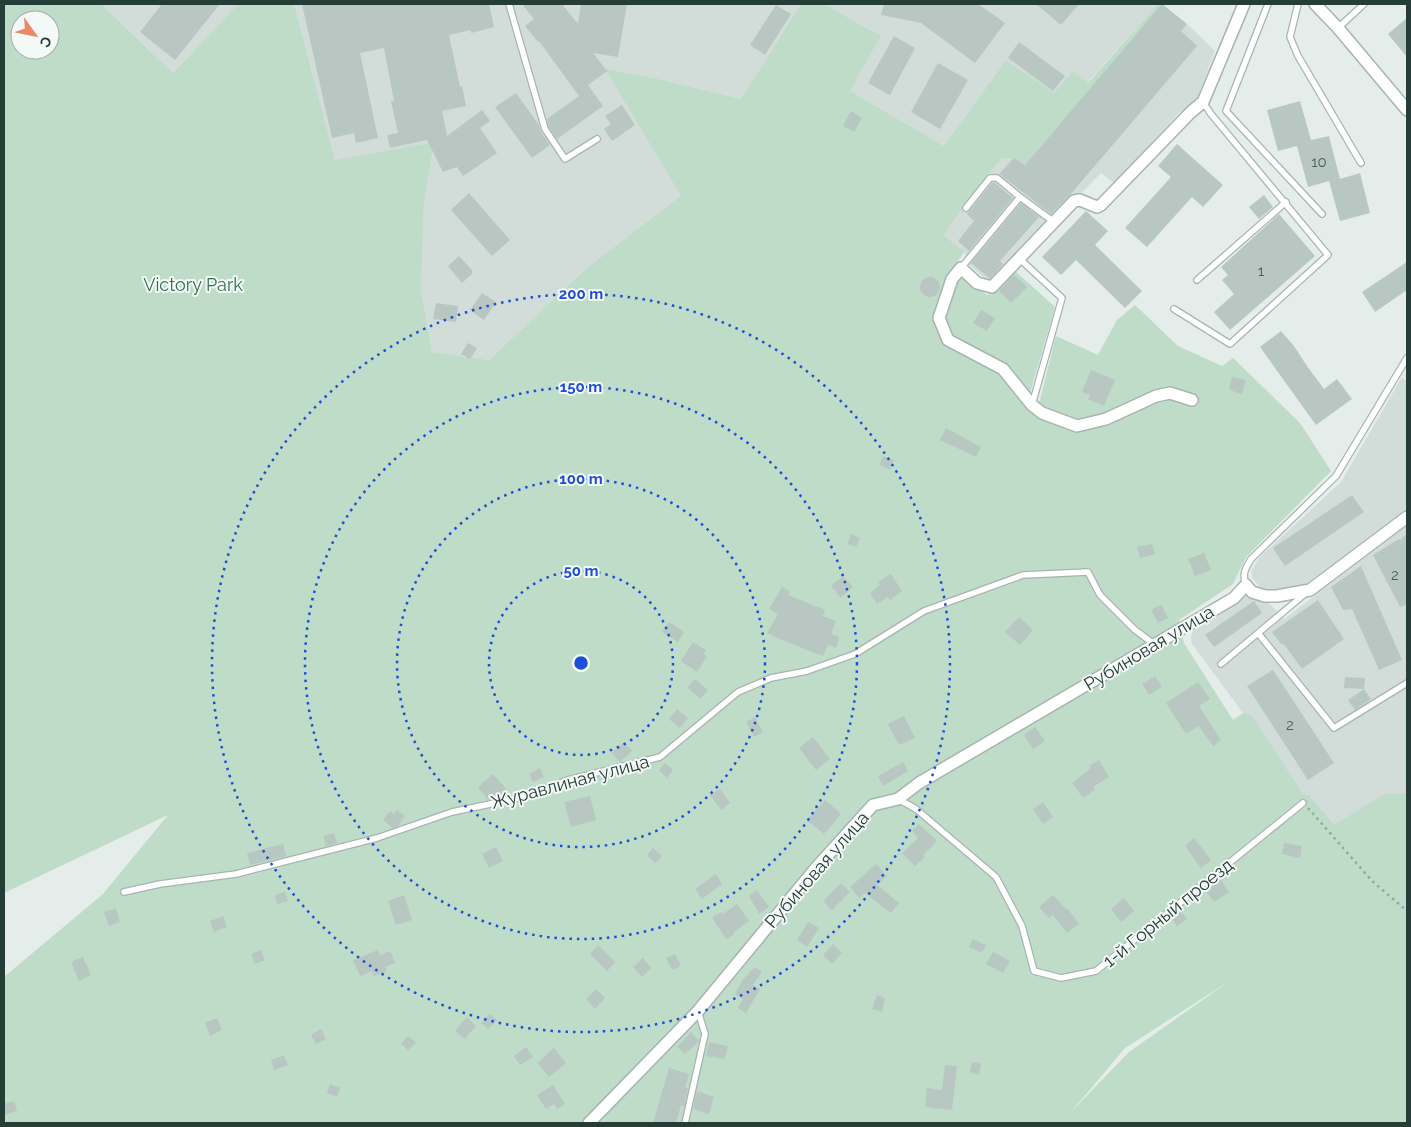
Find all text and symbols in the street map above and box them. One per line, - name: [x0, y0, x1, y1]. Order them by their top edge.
- north arrow: [10, 10, 60, 60]
- text: С: [36, 34, 55, 51]
- house number: 10: [1311, 153, 1327, 171]
- house number: 1: [1258, 262, 1265, 280]
- park label: Victory Park: [143, 274, 243, 295]
- text: 200 m: [559, 285, 603, 303]
- text: 150 m: [560, 378, 602, 396]
- text: 100 m: [559, 470, 603, 488]
- text: 50 m: [563, 562, 599, 580]
- house number: 2: [1391, 566, 1399, 584]
- street label: Рубиновая улица: [1080, 601, 1217, 695]
- centre of rings: [572, 654, 590, 672]
- house number: 2: [1286, 716, 1294, 734]
- street label: Журавлиная улица: [488, 750, 651, 813]
- street label: Рубиновая улица: [760, 807, 873, 932]
- street label: 1-й Горный проезд: [1099, 854, 1237, 971]

